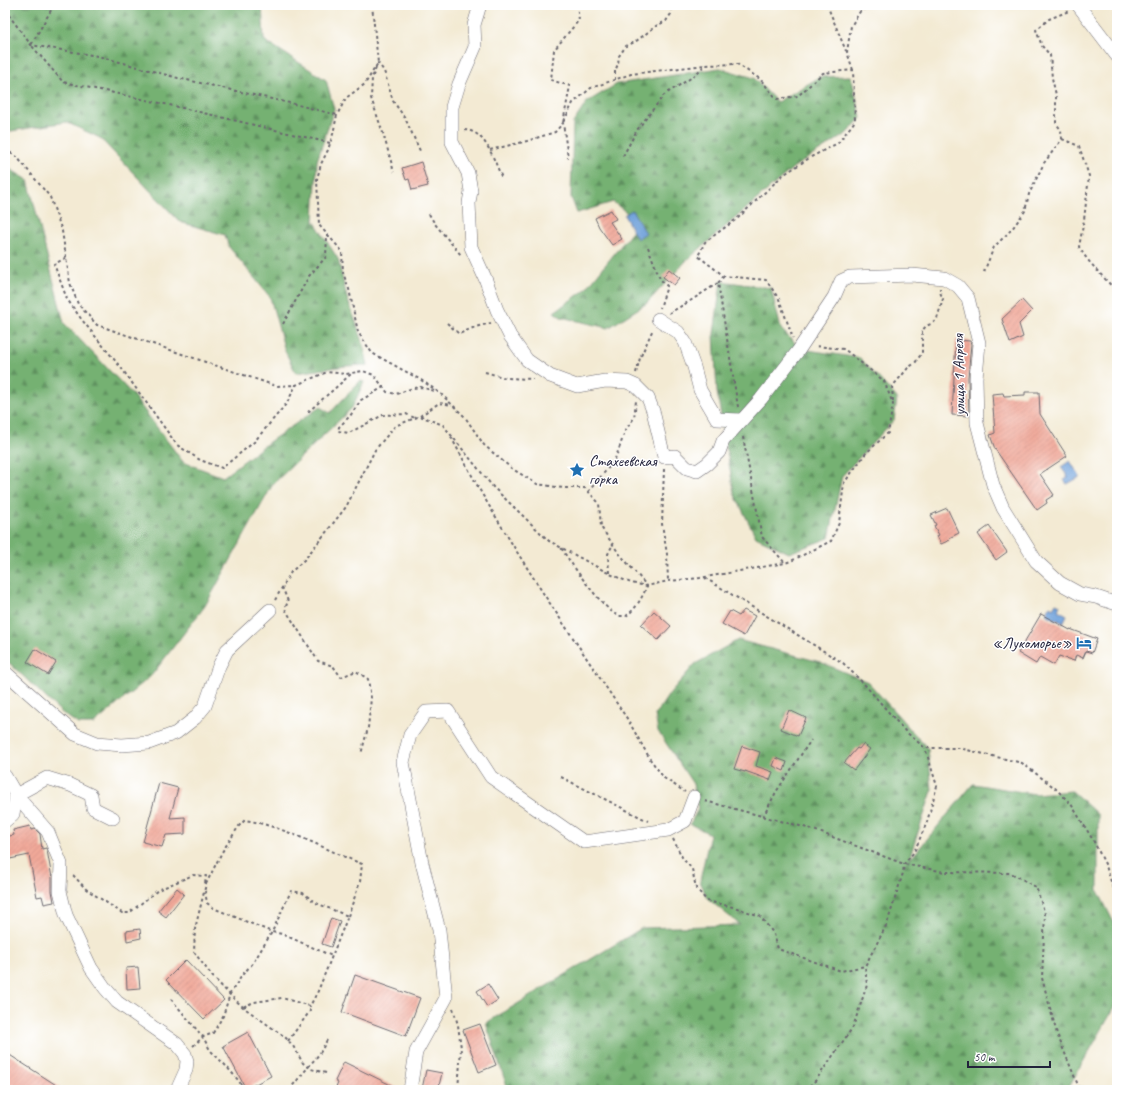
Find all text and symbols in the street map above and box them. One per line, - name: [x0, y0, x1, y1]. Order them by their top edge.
- street label: улица 1 Апреля: [948, 333, 970, 417]
- place label: Стахеевская горка: [589, 451, 658, 489]
- place icon: Стахеевская горка: [568, 461, 586, 479]
- place label: «Лукоморье»: [992, 633, 1072, 653]
- hotel icon: «Лукоморье»: [1075, 634, 1093, 652]
- scale bar: [968, 1043, 1050, 1069]
- text: 50 m: [974, 1049, 996, 1065]

